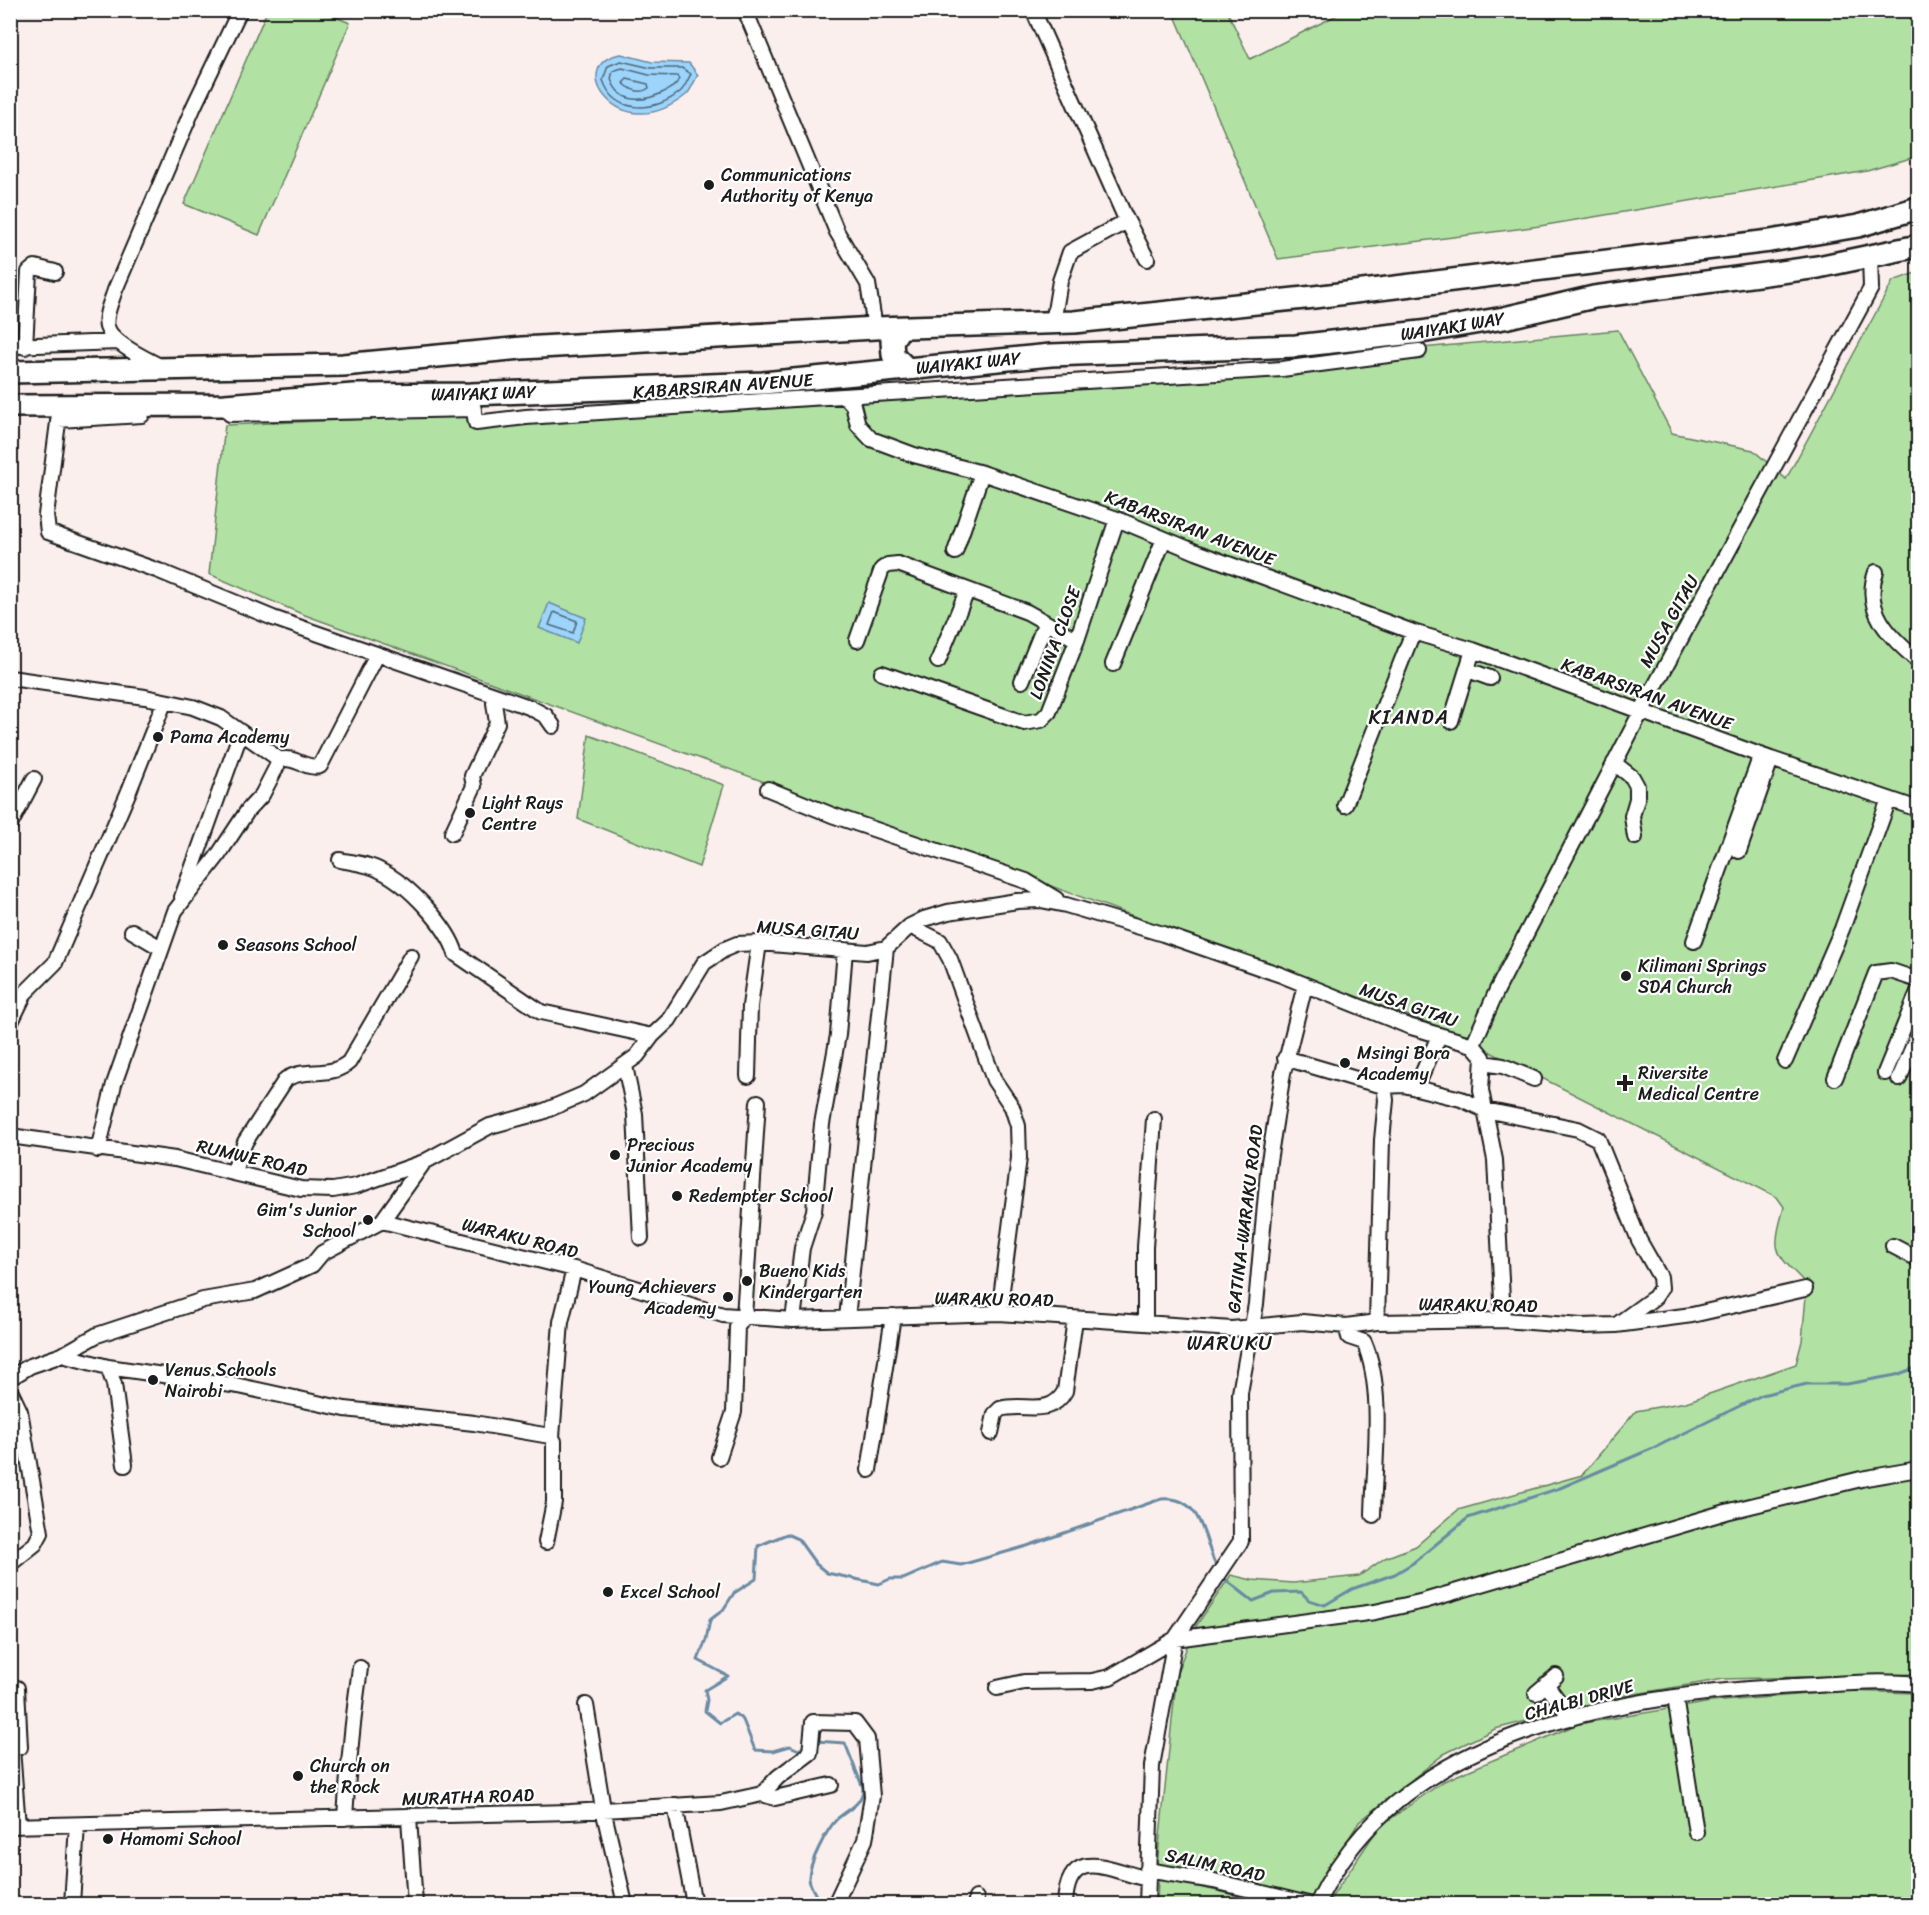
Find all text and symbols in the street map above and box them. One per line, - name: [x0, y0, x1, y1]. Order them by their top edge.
- place label: Communications Authority of Kenya: [720, 159, 873, 212]
- marker: Communications Authority of Kenya: [702, 178, 716, 192]
- street label: WAIYAKI WAY: [1399, 302, 1508, 350]
- street label: WAIYAKI WAY: [914, 342, 1023, 384]
- street label: KABARSIRAN AVENUE: [632, 364, 815, 408]
- street label: WAIYAKI WAY: [431, 376, 538, 410]
- street label: KABARSIRAN AVENUE: [1100, 481, 1281, 576]
- street label: MUSA GITAU: [1630, 568, 1708, 674]
- street label: LONINA CLOSE: [1020, 581, 1091, 704]
- street label: KABARSIRAN AVENUE: [1557, 648, 1738, 740]
- district label: KIANDA: [1368, 700, 1450, 735]
- place label: Pama Academy: [170, 721, 290, 753]
- marker: Pama Academy: [151, 730, 165, 744]
- place label: Light Rays Centre: [482, 787, 564, 840]
- marker: Light Rays Centre: [463, 806, 477, 820]
- street label: MUSA GITAU: [756, 910, 860, 950]
- place label: Seasons School: [235, 929, 358, 961]
- marker: Seasons School: [216, 938, 230, 952]
- place label: Kilimani Springs SDA Church: [1638, 950, 1767, 1003]
- marker: Kilimani Springs SDA Church: [1619, 969, 1633, 983]
- street label: MUSA GITAU: [1355, 973, 1463, 1037]
- place label: Msingi Bora Academy: [1356, 1037, 1450, 1090]
- marker: Msingi Bora Academy: [1338, 1056, 1352, 1070]
- place label: Riversite Medical Centre: [1638, 1057, 1759, 1110]
- marker: Riversite Medical Centre: [1616, 1074, 1634, 1092]
- street label: GATINA-WARAKU ROAD: [1218, 1123, 1272, 1315]
- place label: Precious Junior Academy: [626, 1129, 753, 1182]
- street label: RUMWE ROAD: [194, 1130, 311, 1186]
- marker: Precious Junior Academy: [608, 1148, 622, 1162]
- place label: Redempter School: [689, 1180, 834, 1212]
- marker: Redempter School: [670, 1189, 684, 1203]
- place label: Gim's Junior School: [257, 1194, 358, 1247]
- street label: WARAKU ROAD: [458, 1208, 582, 1268]
- marker: Gim's Junior School: [361, 1213, 375, 1227]
- place label: Bueno Kids Kindergarten: [759, 1255, 863, 1308]
- place label: Young Achievers Academy: [589, 1271, 717, 1324]
- marker: Bueno Kids Kindergarten: [740, 1274, 754, 1288]
- street label: WARAKU ROAD: [934, 1282, 1054, 1316]
- street label: WARAKU ROAD: [1418, 1288, 1538, 1322]
- marker: Young Achievers Academy: [721, 1290, 735, 1304]
- district label: WARUKU: [1187, 1326, 1273, 1361]
- place label: Venus Schools Nairobi: [165, 1354, 277, 1407]
- marker: Venus Schools Nairobi: [146, 1373, 160, 1387]
- place label: Excel School: [620, 1576, 721, 1608]
- marker: Excel School: [601, 1585, 615, 1599]
- street label: CHALBI DRIVE: [1521, 1670, 1638, 1730]
- place label: Church on the Rock: [310, 1750, 390, 1803]
- marker: Church on the Rock: [291, 1769, 305, 1783]
- street label: MURATHA ROAD: [401, 1779, 535, 1815]
- place label: Hamomi School: [120, 1823, 242, 1855]
- marker: Hamomi School: [101, 1832, 115, 1846]
- street label: SALIM ROAD: [1162, 1839, 1268, 1891]

